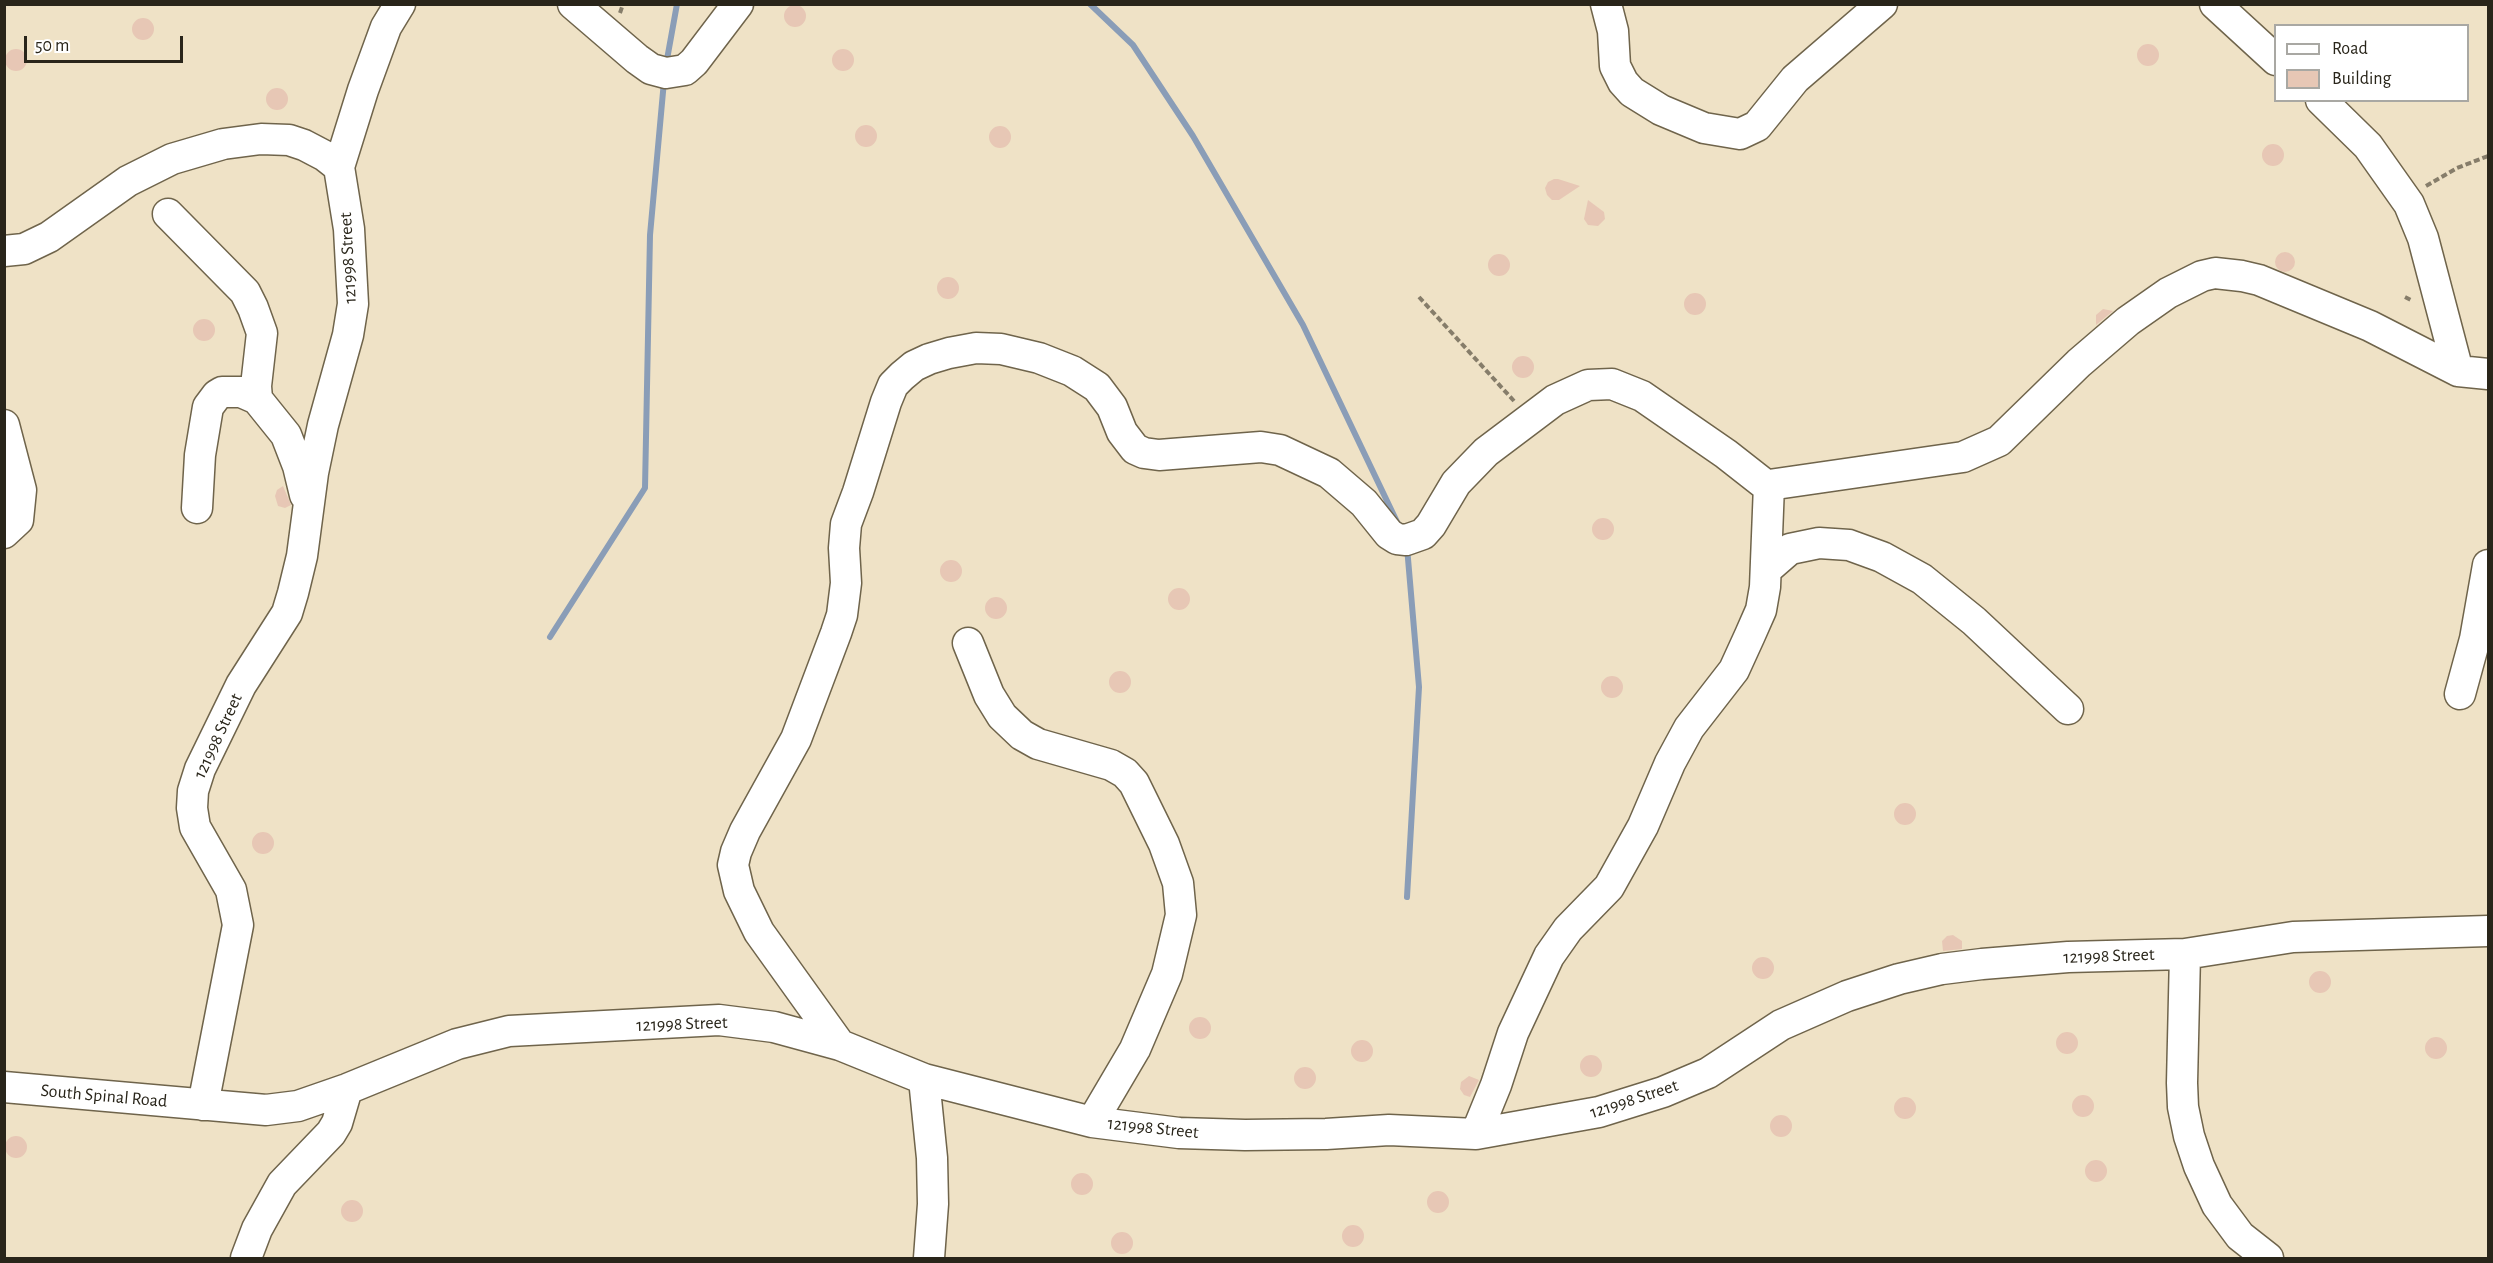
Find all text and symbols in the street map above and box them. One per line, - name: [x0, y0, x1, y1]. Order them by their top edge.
- scale bar: [27, 24, 186, 62]
- legend: [2274, 24, 2469, 102]
- text: 50 m: [35, 37, 69, 55]
- text: Road: [2332, 40, 2368, 58]
- text: Building: [2332, 70, 2391, 88]
- street label: 121998 Street: [335, 212, 361, 304]
- street label: 121998 Street: [189, 690, 247, 782]
- street label: 121998 Street: [2063, 944, 2155, 968]
- street label: 121998 Street: [636, 1012, 728, 1036]
- street label: 121998 Street: [1587, 1075, 1681, 1123]
- street label: South Spinal Road: [40, 1080, 168, 1112]
- street label: 121998 Street: [1106, 1112, 1200, 1144]

